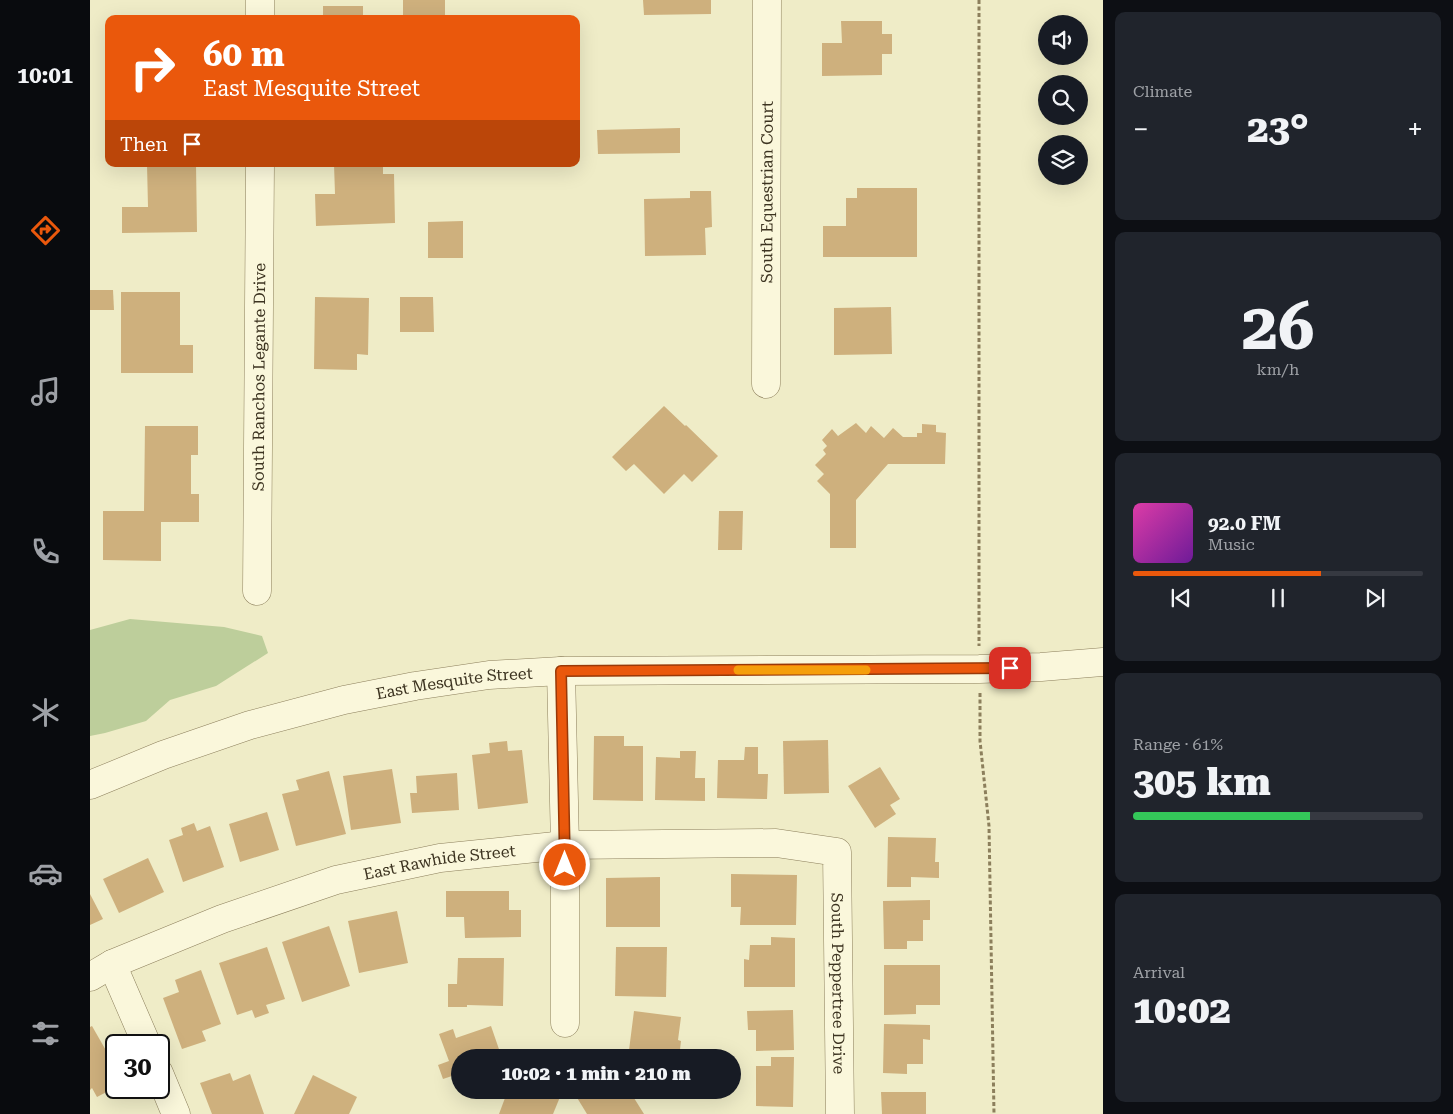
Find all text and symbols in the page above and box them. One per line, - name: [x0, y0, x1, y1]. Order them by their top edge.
- map controls: [1038, 15, 1088, 185]
- button: sound: [1038, 15, 1088, 65]
- text: 60 m: [203, 34, 285, 75]
- icon: right: [120, 35, 185, 100]
- text: 10:01: [17, 63, 73, 88]
- button: search: [1038, 75, 1088, 125]
- text: East Mesquite Street: [203, 76, 420, 101]
- text: Climate: [1133, 82, 1192, 101]
- street label: South Equestrian Court: [757, 101, 777, 283]
- text: 23°: [1247, 107, 1309, 151]
- text: −: [1133, 113, 1149, 146]
- text: +: [1407, 113, 1423, 146]
- icon: arrive: [178, 130, 206, 158]
- text: Then: [120, 133, 168, 156]
- button: layers: [1038, 135, 1088, 185]
- icon: directions: [28, 213, 63, 248]
- street label: South Ranchos Legante Drive: [249, 263, 269, 491]
- text: 26: [1242, 289, 1314, 365]
- text: km/h: [1257, 360, 1299, 379]
- icon: music: [28, 374, 63, 409]
- text: 92.0 FM: [1208, 512, 1281, 535]
- icon: phone: [28, 534, 63, 569]
- text: Music: [1208, 535, 1255, 554]
- icon: previous: [1167, 584, 1195, 612]
- icon: pause: [1264, 584, 1292, 612]
- icon: next: [1361, 584, 1389, 612]
- pin: [989, 647, 1031, 689]
- icon: arrive: [996, 654, 1024, 682]
- street label: East Mesquite Street: [374, 664, 533, 703]
- icon: climate: [28, 695, 63, 730]
- text: Range · 61%: [1133, 735, 1223, 754]
- text: 305 km: [1133, 760, 1271, 804]
- position arrow: [538, 838, 590, 890]
- street label: East Rawhide Street: [362, 841, 516, 884]
- icon: car: [28, 856, 63, 891]
- street label: South Peppertree Drive: [827, 893, 849, 1075]
- text: Arrival: [1133, 963, 1185, 982]
- text: 10:02: [1133, 988, 1231, 1032]
- icon: filters: [28, 1016, 63, 1051]
- speed limit sign: 30: [105, 1034, 170, 1099]
- text: 10:02 · 1 min · 210 m: [501, 1062, 691, 1085]

